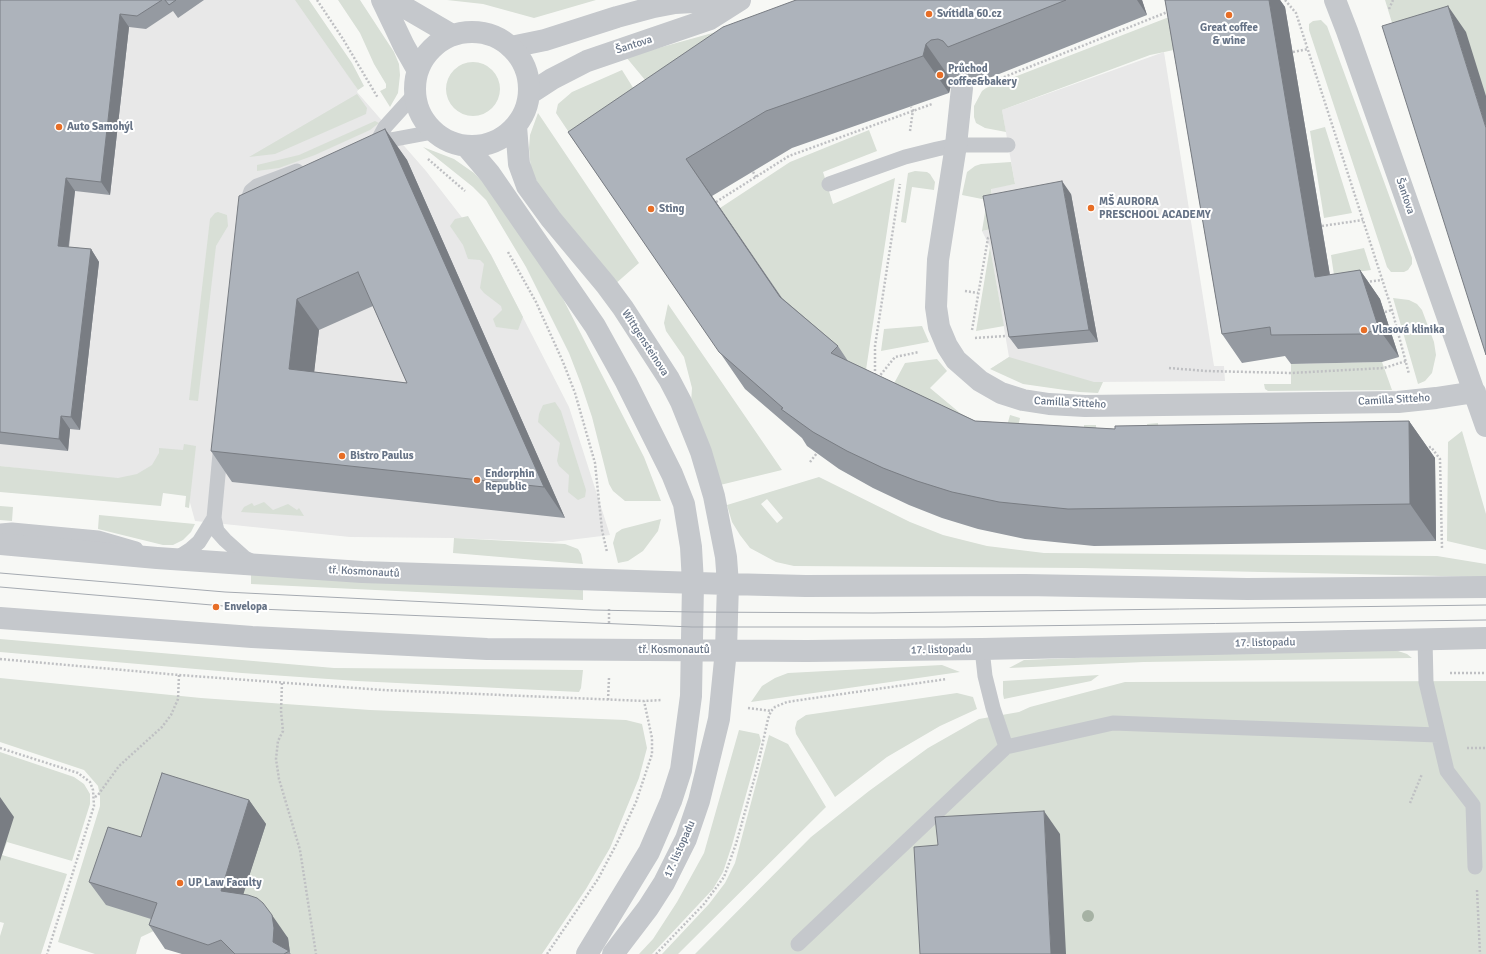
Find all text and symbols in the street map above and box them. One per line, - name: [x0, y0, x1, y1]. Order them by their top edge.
- place label: Svítidla 60.cz: [937, 7, 1002, 21]
- marker: Svítidla 60.cz: [924, 9, 934, 19]
- marker: Great coffee & wine: [1224, 10, 1234, 20]
- place label: Great coffee & wine: [1200, 21, 1258, 47]
- street label: Šantova: [614, 33, 654, 57]
- place label: Průchod coffee&bakery: [948, 62, 1017, 88]
- marker: Průchod coffee&bakery: [935, 70, 945, 80]
- place label: Auto Samohýl: [67, 120, 133, 134]
- marker: Auto Samohýl: [54, 122, 64, 132]
- street label: Šantova: [1393, 176, 1417, 216]
- place label: MŠ AURORA PRESCHOOL ACADEMY: [1099, 195, 1211, 221]
- place label: Sting: [659, 202, 684, 216]
- marker: MŠ AURORA PRESCHOOL ACADEMY: [1086, 203, 1096, 213]
- marker: Sting: [646, 204, 656, 214]
- street label: Wittgensteinova: [619, 307, 671, 379]
- place label: Vlasová klinika: [1372, 323, 1445, 337]
- marker: Vlasová klinika: [1359, 325, 1369, 335]
- street label: Camilla Sitteho: [1358, 392, 1430, 408]
- street label: Camilla Sitteho: [1034, 395, 1106, 411]
- place label: Bistro Paulus: [350, 449, 414, 463]
- marker: Bistro Paulus: [337, 451, 347, 461]
- place label: Endorphin Republic: [485, 467, 535, 493]
- marker: Endorphin Republic: [472, 475, 482, 485]
- street label: tř. Kosmonautů: [328, 564, 400, 580]
- place label: Envelopa: [224, 600, 267, 614]
- marker: Envelopa: [211, 602, 221, 612]
- street label: 17. listopadu: [1234, 636, 1296, 650]
- street label: tř. Kosmonautů: [638, 643, 710, 657]
- street label: 17. listopadu: [910, 643, 972, 657]
- street label: 17. listopadu: [662, 819, 698, 879]
- place label: UP Law Faculty: [188, 876, 262, 890]
- marker: UP Law Faculty: [175, 878, 185, 888]

